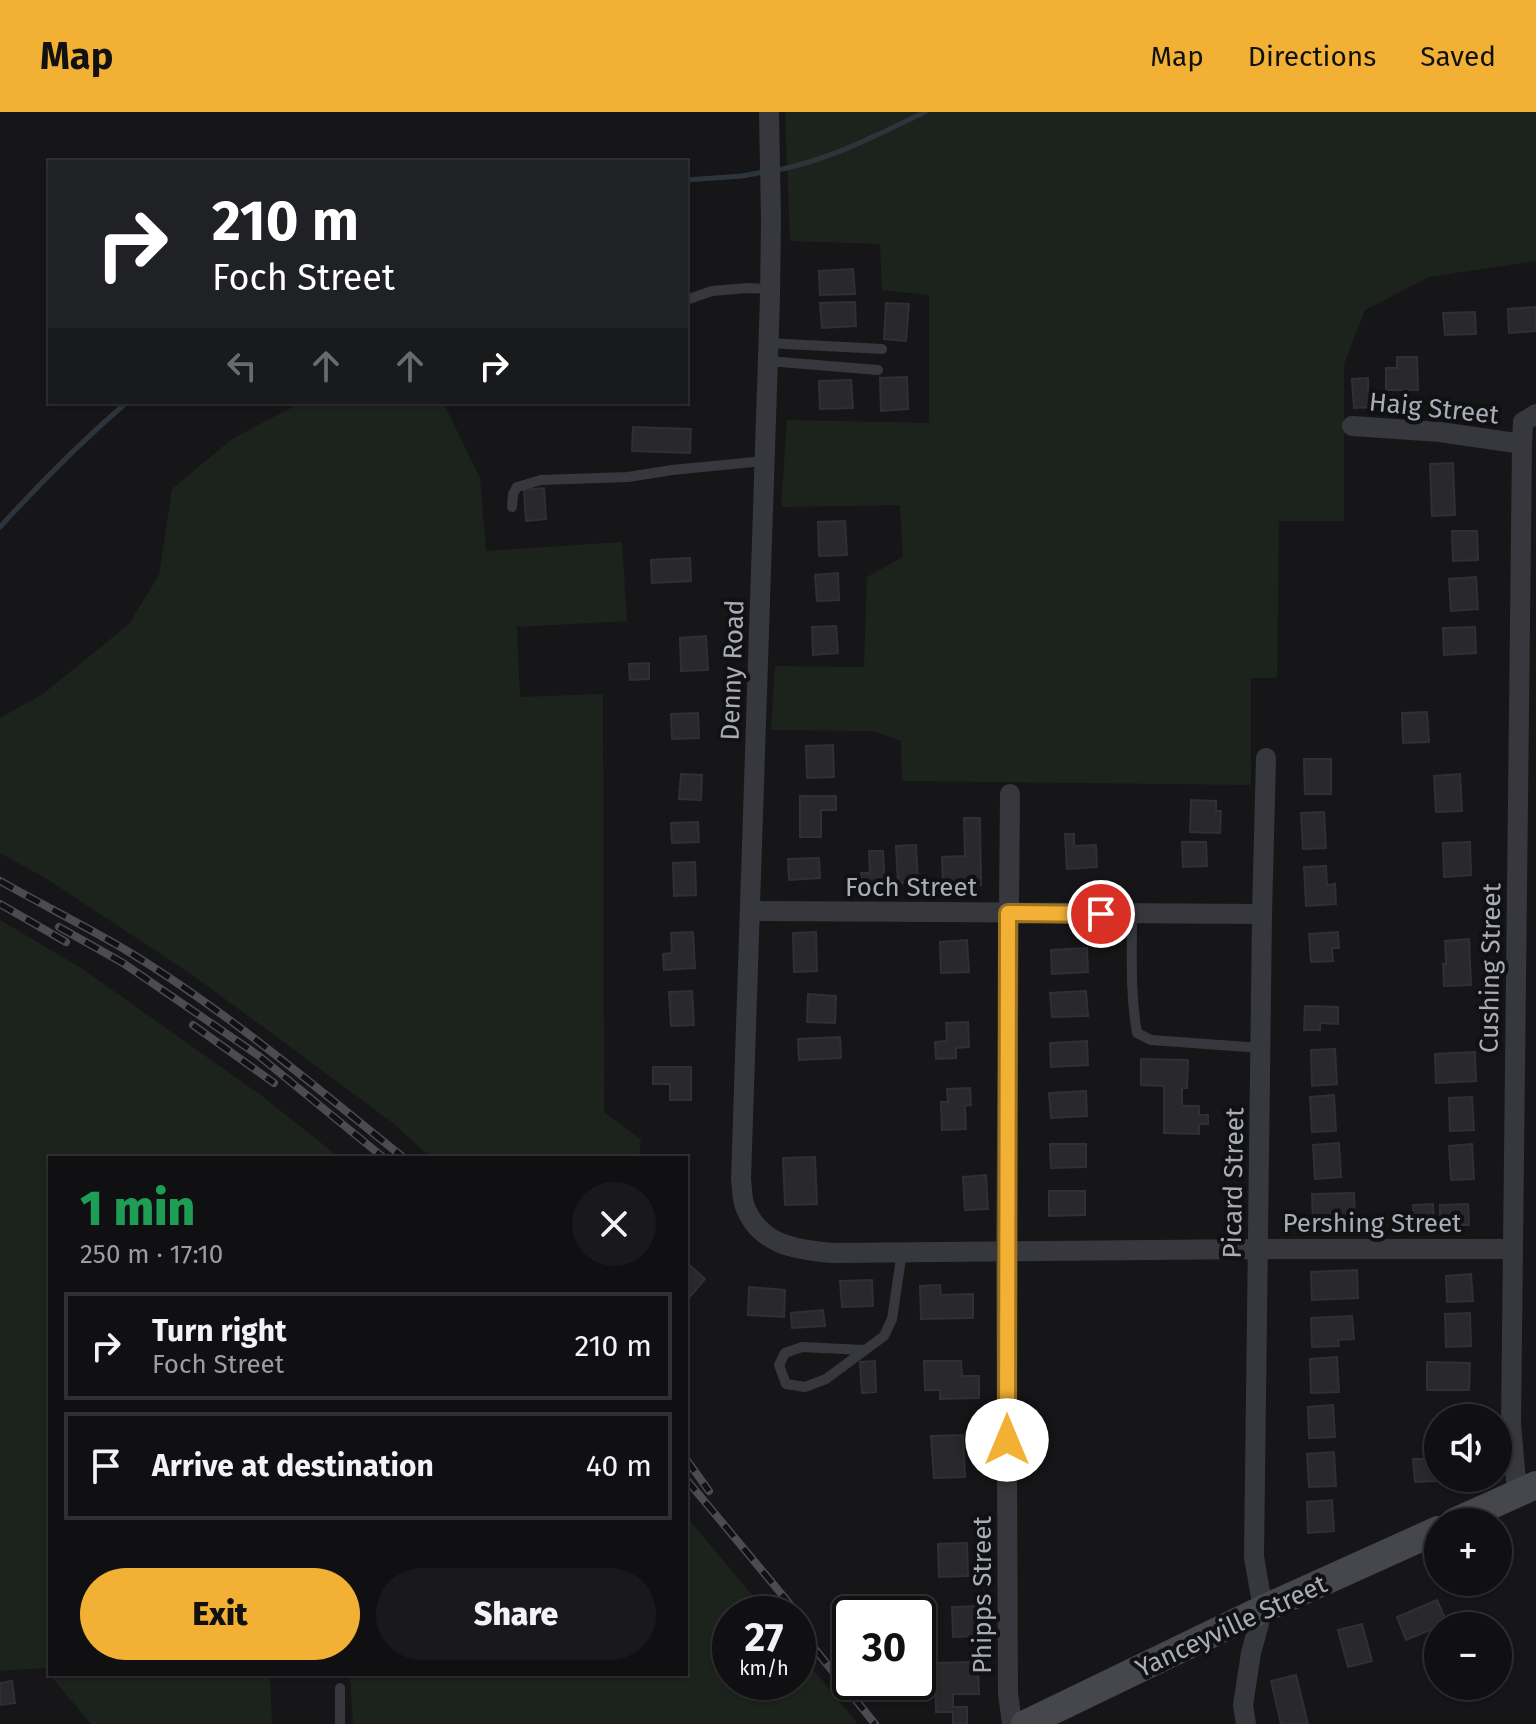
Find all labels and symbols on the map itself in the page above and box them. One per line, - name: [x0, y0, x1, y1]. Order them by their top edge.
- street label: Haig Street: [1368, 386, 1501, 431]
- street label: Denny Road: [715, 599, 750, 741]
- street label: Foch Street: [845, 872, 978, 903]
- pin: [1067, 880, 1135, 948]
- street label: Cushing Street: [1474, 882, 1507, 1053]
- street label: Picard Street: [1217, 1107, 1250, 1259]
- street label: Pershing Street: [1282, 1208, 1462, 1239]
- position arrow: [965, 1398, 1049, 1482]
- street label: Phipps Street: [967, 1516, 998, 1674]
- street label: Yanceyville Street: [1131, 1568, 1332, 1684]
- speed limit sign: 30: [832, 1596, 936, 1700]

